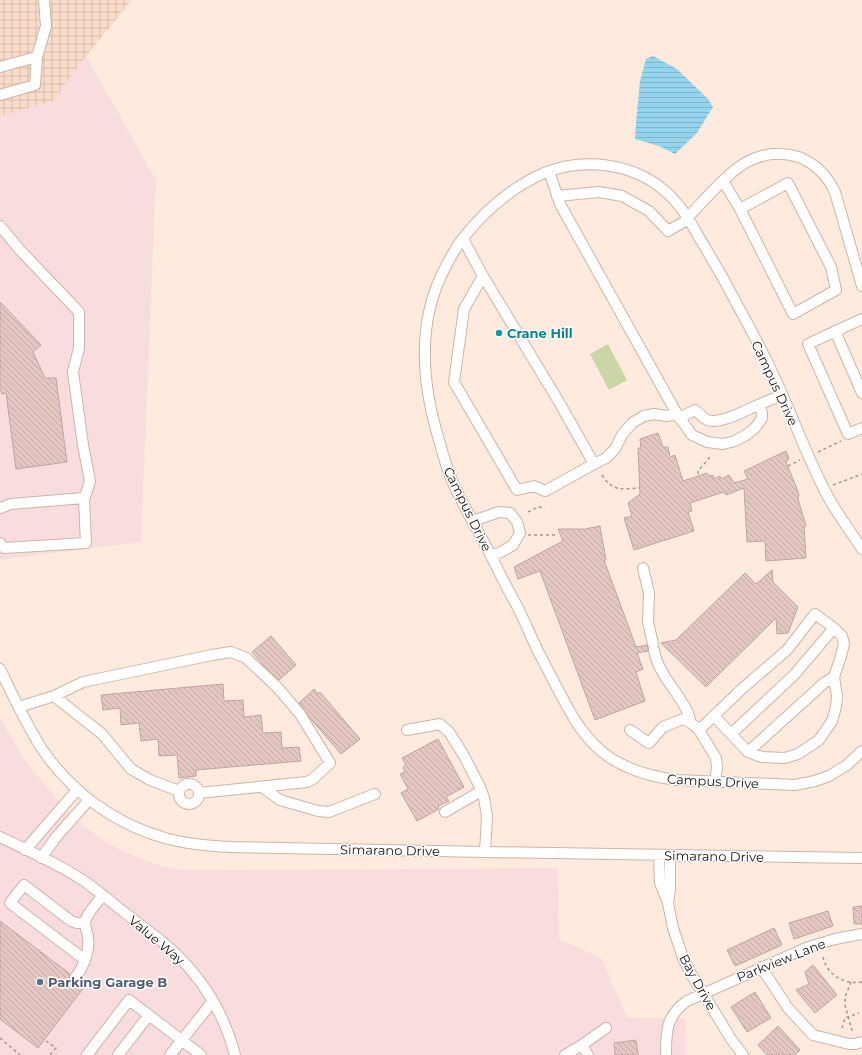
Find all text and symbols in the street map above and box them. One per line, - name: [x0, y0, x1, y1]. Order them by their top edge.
- place label: Crane Hill: [507, 325, 573, 341]
- marker: Crane Hill: [494, 328, 504, 338]
- street label: Campus Drive: [748, 338, 802, 428]
- street label: Campus Drive: [441, 464, 495, 554]
- street label: Campus Drive: [667, 771, 759, 791]
- street label: Simarano Drive: [340, 841, 440, 859]
- street label: Simarano Drive: [664, 847, 764, 865]
- street label: Value Way: [126, 912, 189, 969]
- street label: Parkview Lane: [734, 935, 828, 985]
- street label: Bay Drive: [676, 951, 720, 1013]
- place label: Parking Garage B: [48, 974, 167, 990]
- marker: Parking Garage B: [35, 977, 45, 987]

